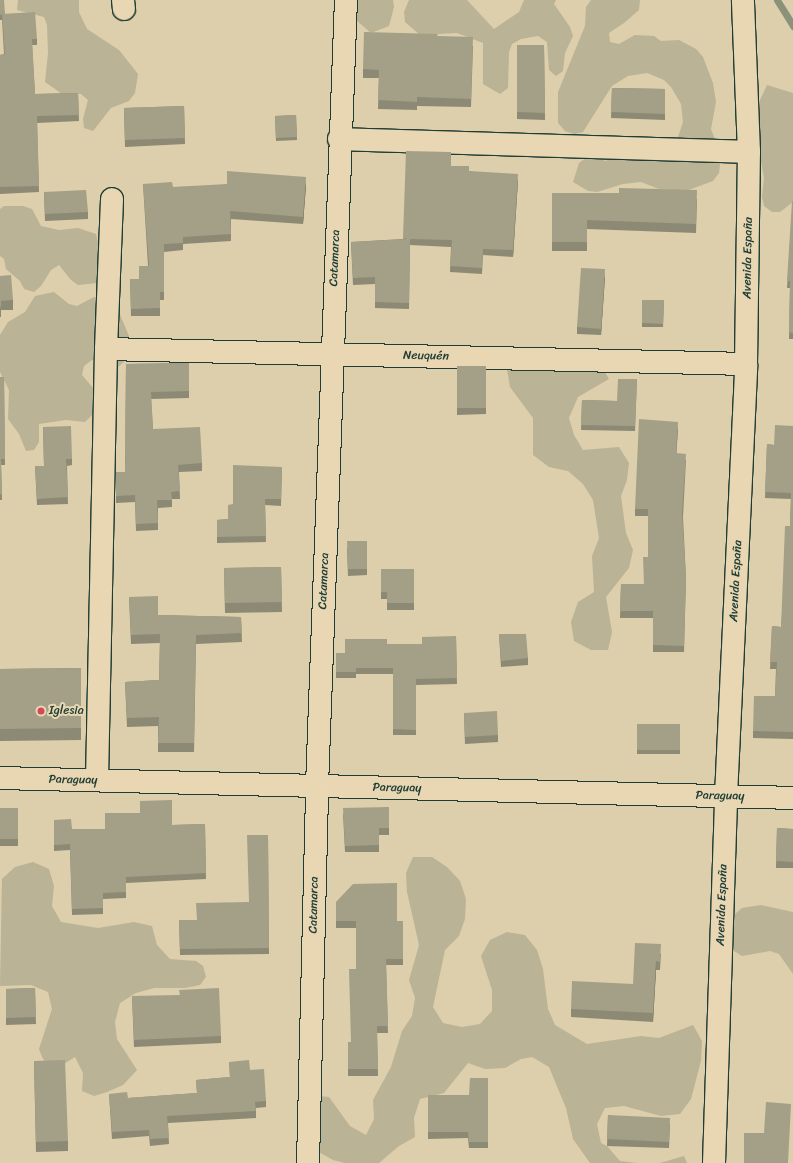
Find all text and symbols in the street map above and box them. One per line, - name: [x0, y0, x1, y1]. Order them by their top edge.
- street label: Avenida España: [740, 217, 756, 299]
- street label: Catamarca: [327, 229, 343, 287]
- street label: Neuquén: [403, 348, 449, 364]
- street label: Avenida España: [727, 540, 745, 622]
- street label: Catamarca: [316, 552, 332, 610]
- place label: Iglesia: [49, 704, 84, 718]
- marker: Iglesia: [36, 706, 46, 716]
- street label: Paraguay: [48, 772, 98, 788]
- street label: Paraguay: [372, 780, 422, 796]
- street label: Paraguay: [695, 788, 745, 804]
- street label: Avenida España: [713, 864, 731, 946]
- street label: Catamarca: [306, 876, 322, 934]

